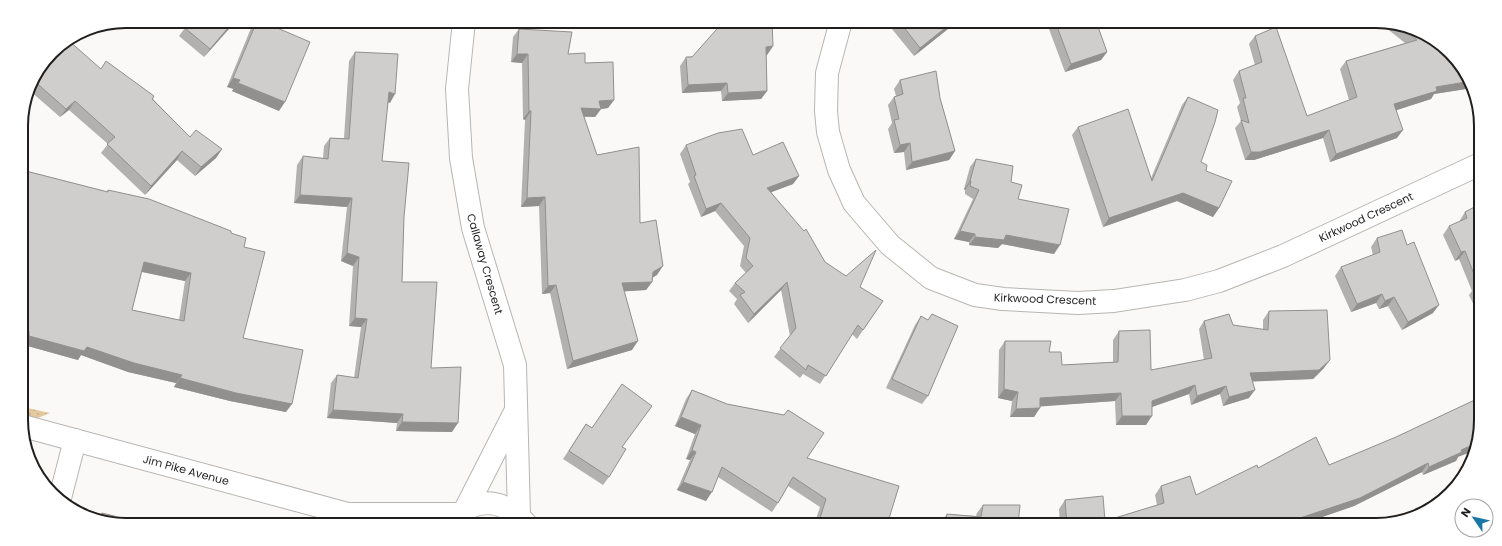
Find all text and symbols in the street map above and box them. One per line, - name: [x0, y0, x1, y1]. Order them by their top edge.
- street label: Kirkwood Crescent: [1316, 188, 1416, 246]
- street label: Callaway Crescent: [463, 212, 507, 316]
- street label: Kirkwood Crescent: [994, 289, 1096, 309]
- street label: Jim Pike Avenue: [141, 451, 231, 489]
- north arrow: [1454, 498, 1494, 538]
- text: N: [1457, 505, 1475, 520]

